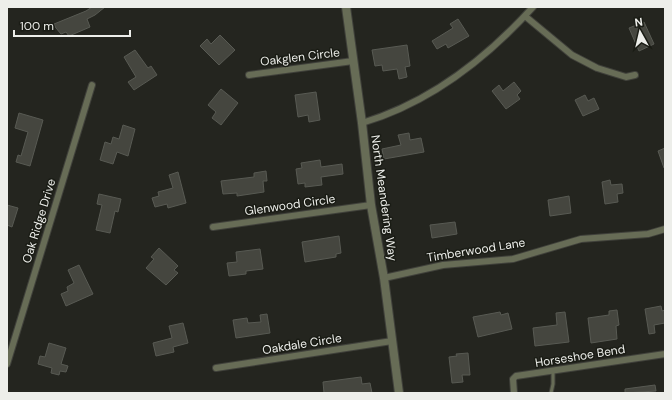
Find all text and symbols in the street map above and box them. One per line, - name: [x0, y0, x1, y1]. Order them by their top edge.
- scale bar: [14, 12, 130, 38]
- north arrow: [620, 12, 660, 52]
- text: N: [634, 15, 644, 30]
- text: 100 m: [20, 18, 54, 34]
- street label: Oakglen Circle: [259, 44, 341, 70]
- street label: North Meandering Way: [367, 134, 401, 263]
- street label: Oak Ridge Drive: [19, 177, 59, 265]
- street label: Glenwood Circle: [244, 191, 337, 219]
- street label: Timberwood Lane: [426, 234, 527, 266]
- street label: Oakdale Circle: [261, 330, 343, 358]
- street label: Horseshoe Bend: [534, 341, 626, 371]

